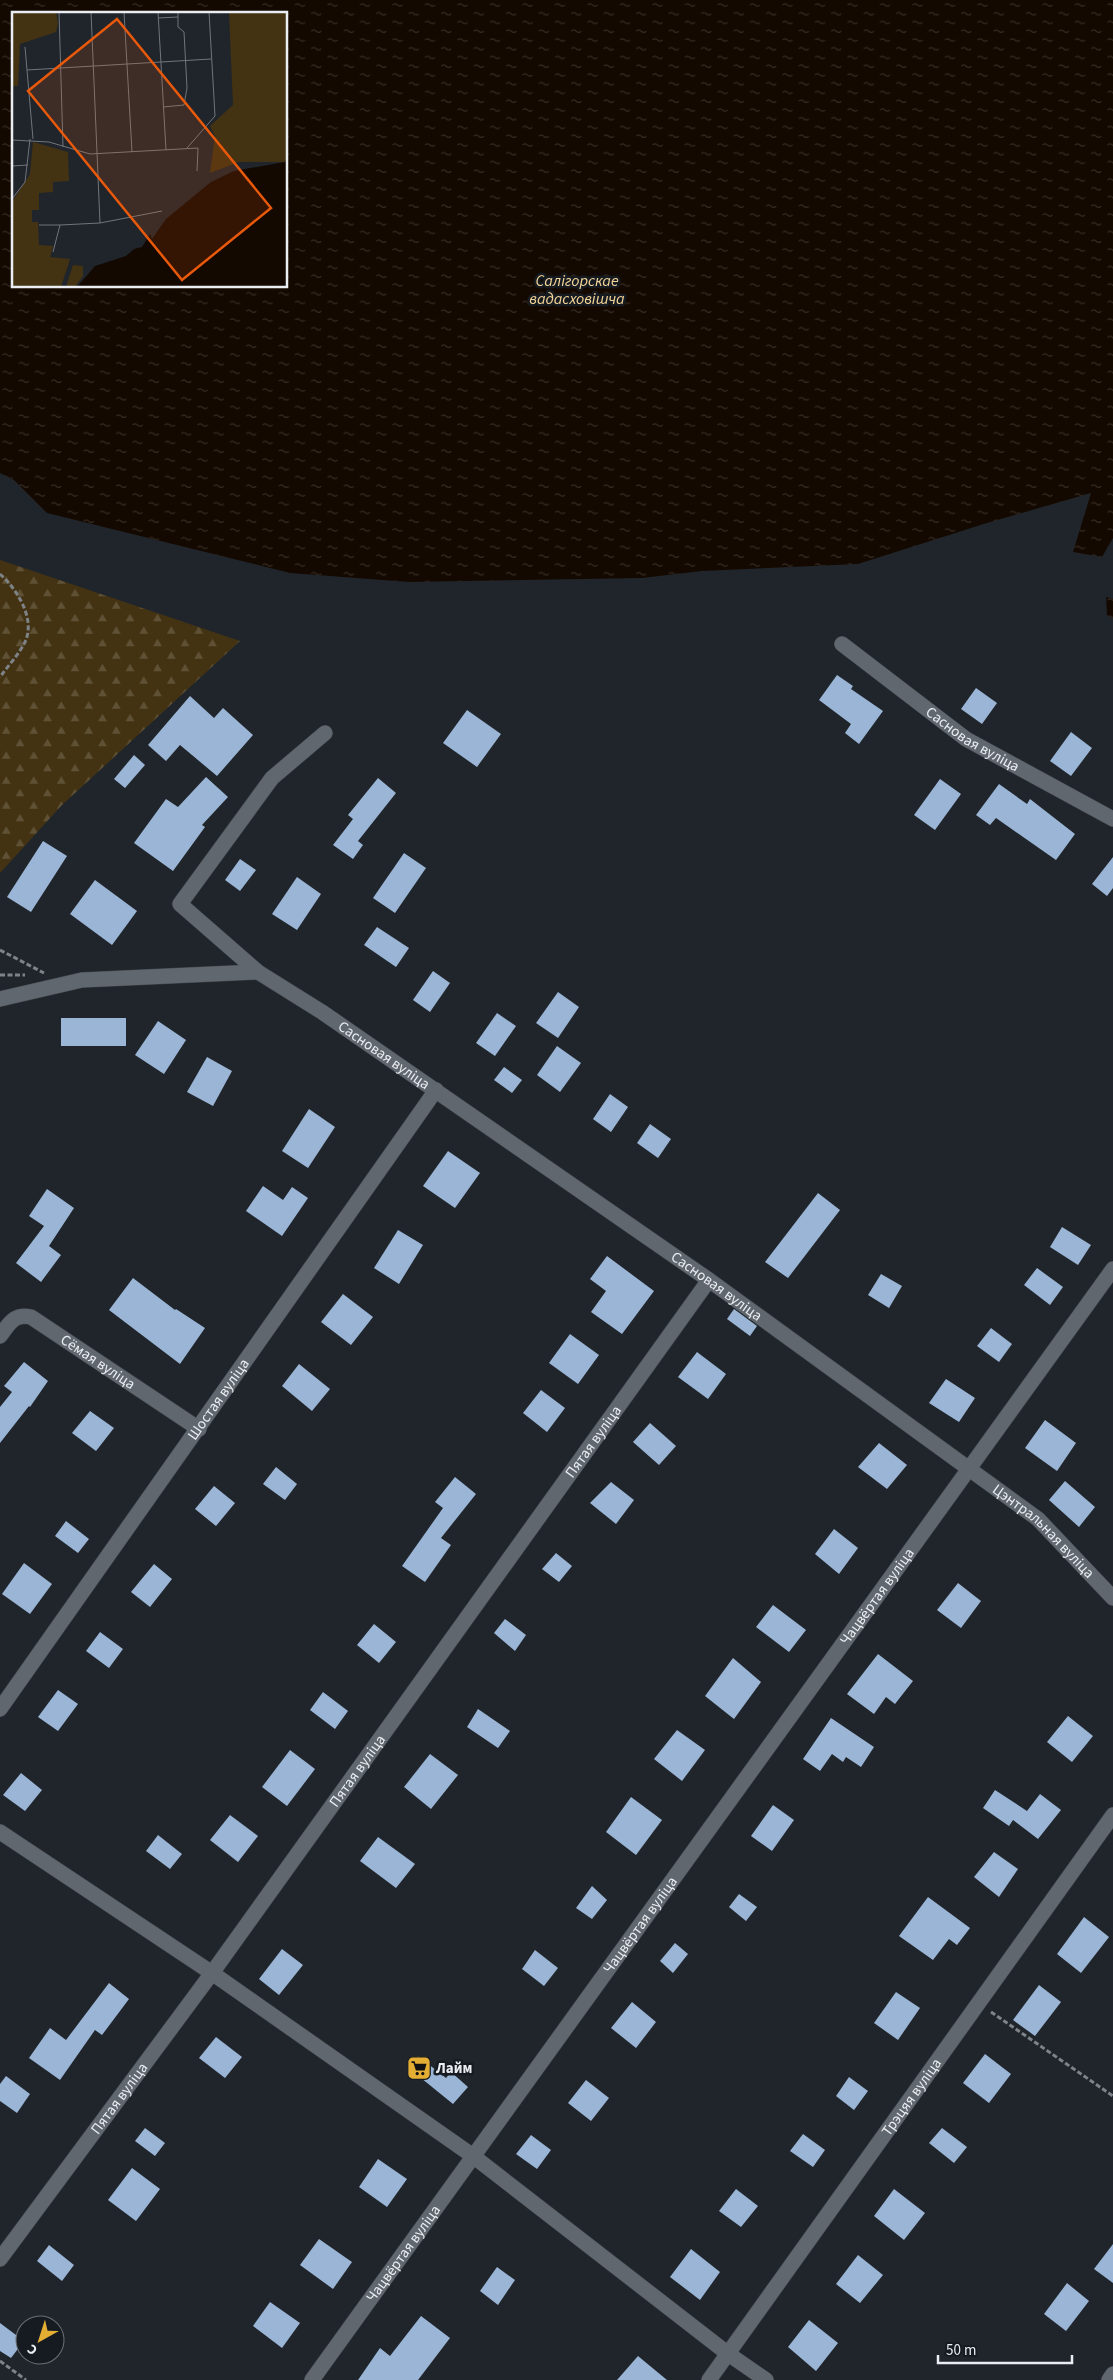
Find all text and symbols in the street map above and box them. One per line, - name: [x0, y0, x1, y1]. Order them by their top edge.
- inset map: [12, 12, 288, 288]
- water label: Салігорскае вадасховішча: [529, 270, 625, 310]
- street label: Сасновая вуліца: [921, 702, 1023, 777]
- street label: Сасновая вуліца: [334, 1016, 434, 1095]
- street label: Сасновая вуліца: [667, 1247, 766, 1326]
- street label: Сёмая вуліца: [56, 1329, 139, 1395]
- street label: Шостая вуліца: [183, 1355, 255, 1444]
- street label: Пятая вуліца: [560, 1401, 627, 1482]
- street label: Цэнтральная вуліца: [988, 1479, 1099, 1583]
- street label: Чацвёртая вуліца: [835, 1544, 920, 1650]
- street label: Пятая вуліца: [324, 1731, 391, 1811]
- street label: Чацвёртая вуліца: [598, 1872, 683, 1978]
- street label: Трэцяя вуліца: [877, 2054, 947, 2140]
- supermarket icon: Лайм: [406, 2055, 432, 2081]
- street label: Пятая вуліца: [86, 2058, 153, 2139]
- place label: Лайм: [435, 2058, 472, 2079]
- street label: Чацвёртая вуліца: [361, 2201, 446, 2307]
- north arrow: [15, 2315, 65, 2365]
- scale bar: [938, 2332, 1072, 2364]
- text: С: [23, 2339, 42, 2360]
- text: 50 m: [946, 2340, 976, 2361]

